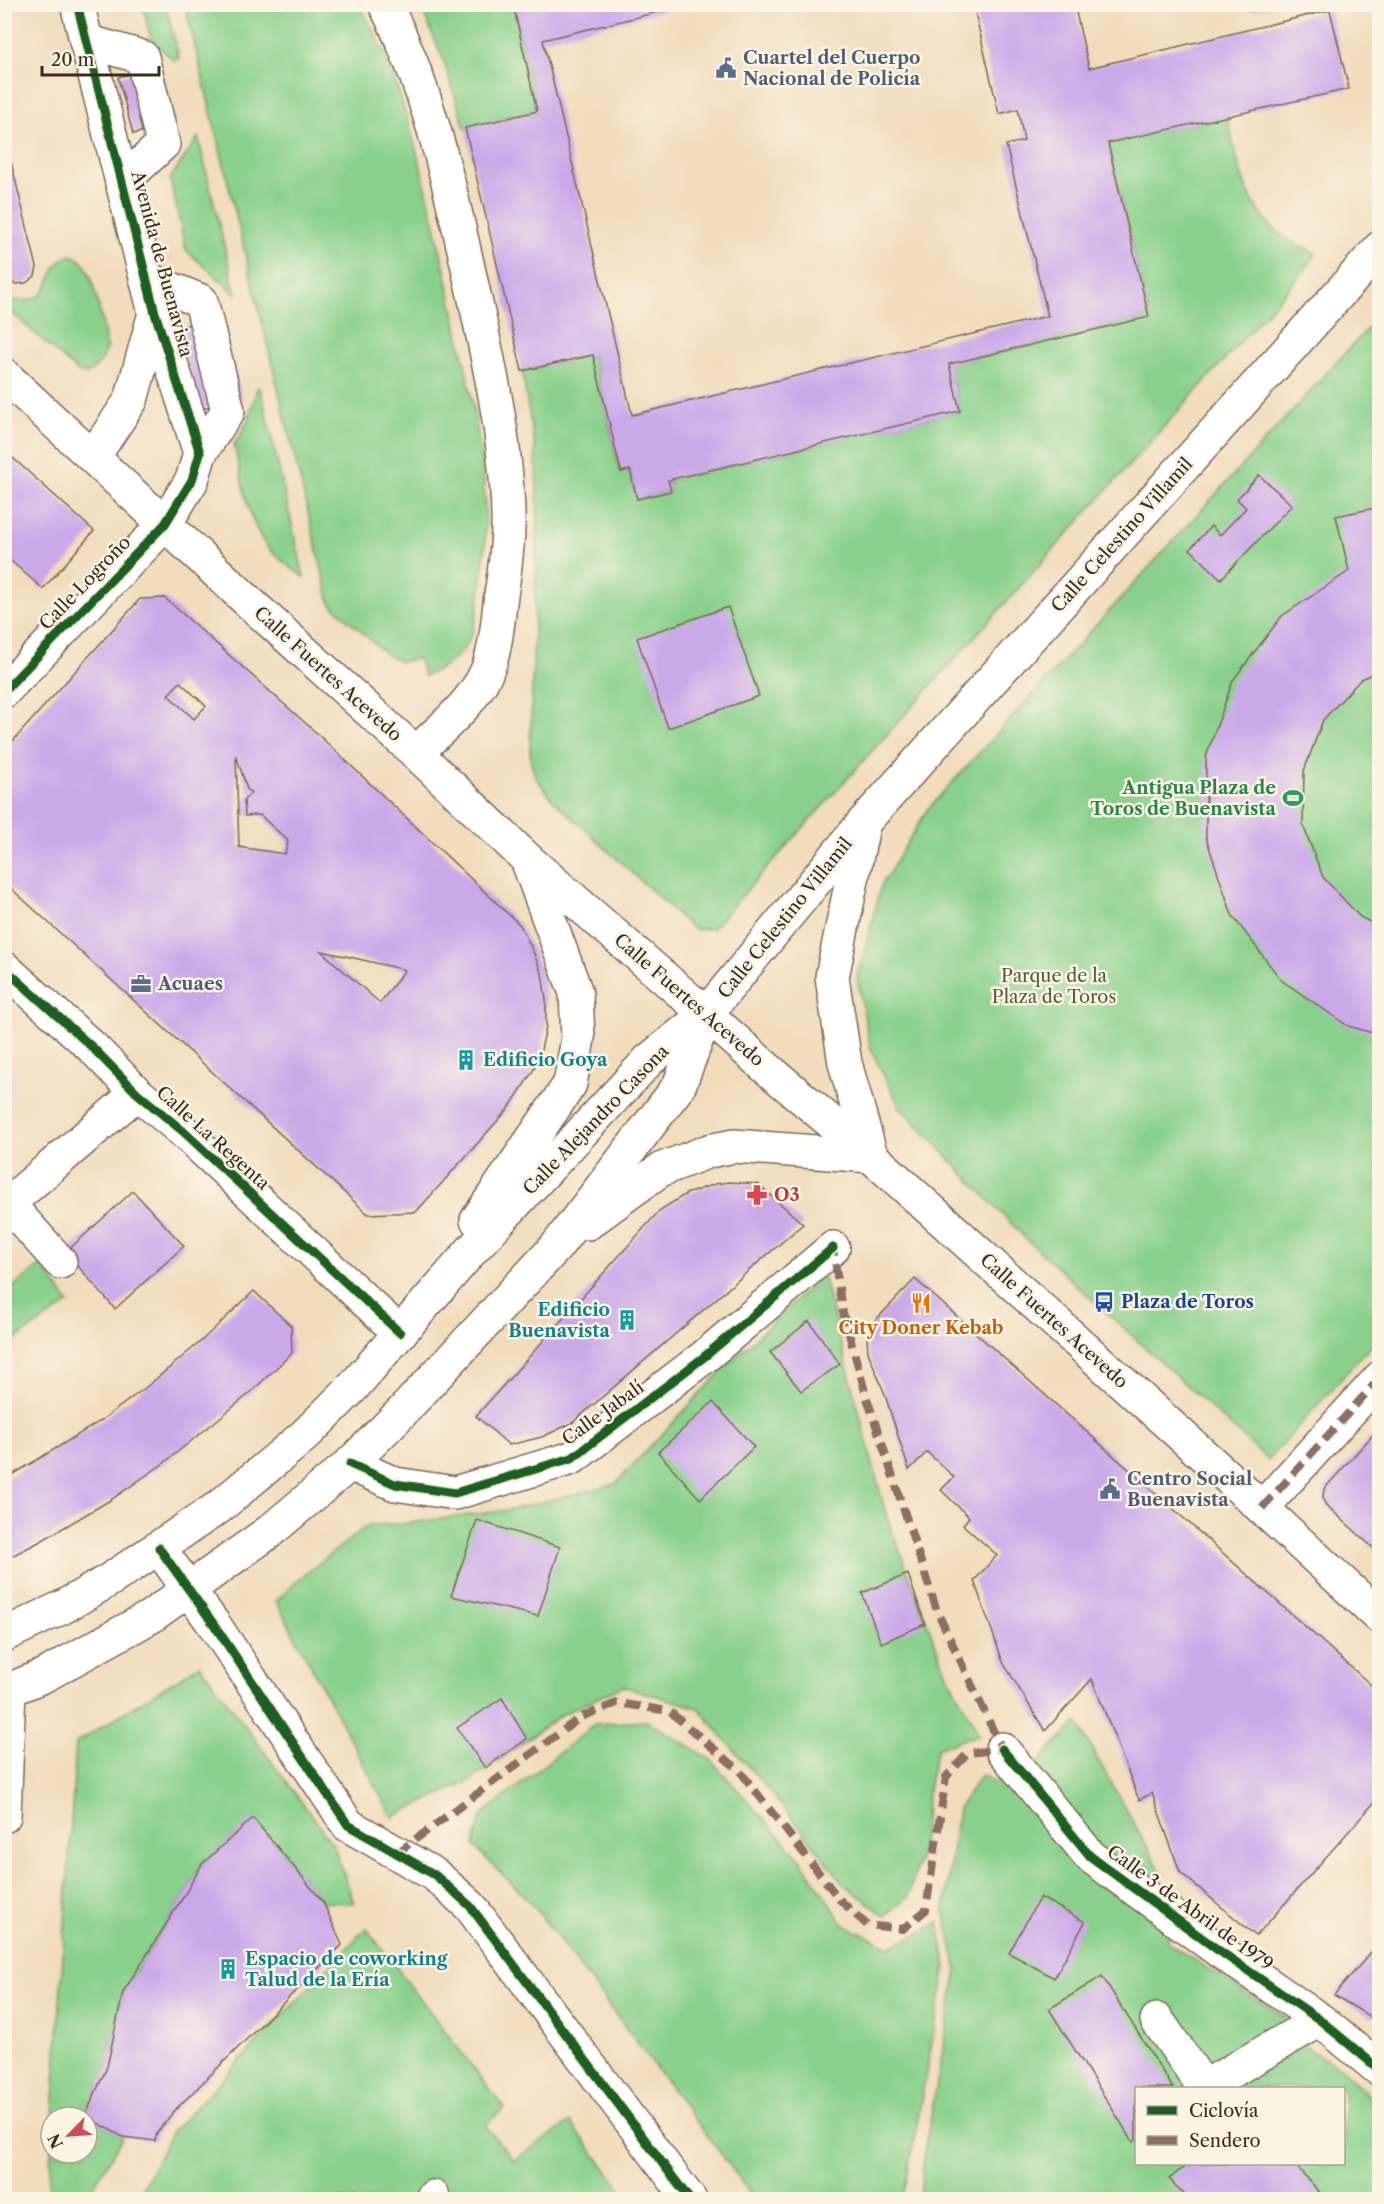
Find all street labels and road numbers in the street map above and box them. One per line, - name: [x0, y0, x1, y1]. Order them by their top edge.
- street label: Avenida de Buenavista: [126, 167, 198, 360]
- street label: Calle Celestino Villamil: [1047, 453, 1197, 617]
- street label: Calle Logroño: [35, 532, 135, 634]
- street label: Calle Fuertes Acevedo: [250, 602, 406, 746]
- street label: Calle Celestino Villamil: [713, 833, 857, 1003]
- street label: Calle Fuertes Acevedo: [610, 929, 768, 1071]
- street label: Calle Alejandro Casona: [519, 1040, 674, 1200]
- street label: Calle La Regenta: [152, 1081, 274, 1195]
- street label: Calle Fuertes Acevedo: [976, 1249, 1132, 1393]
- street label: Calle Jabalí: [558, 1376, 649, 1450]
- street label: Calle 3 de Abril de 1979: [1103, 1840, 1277, 1976]

